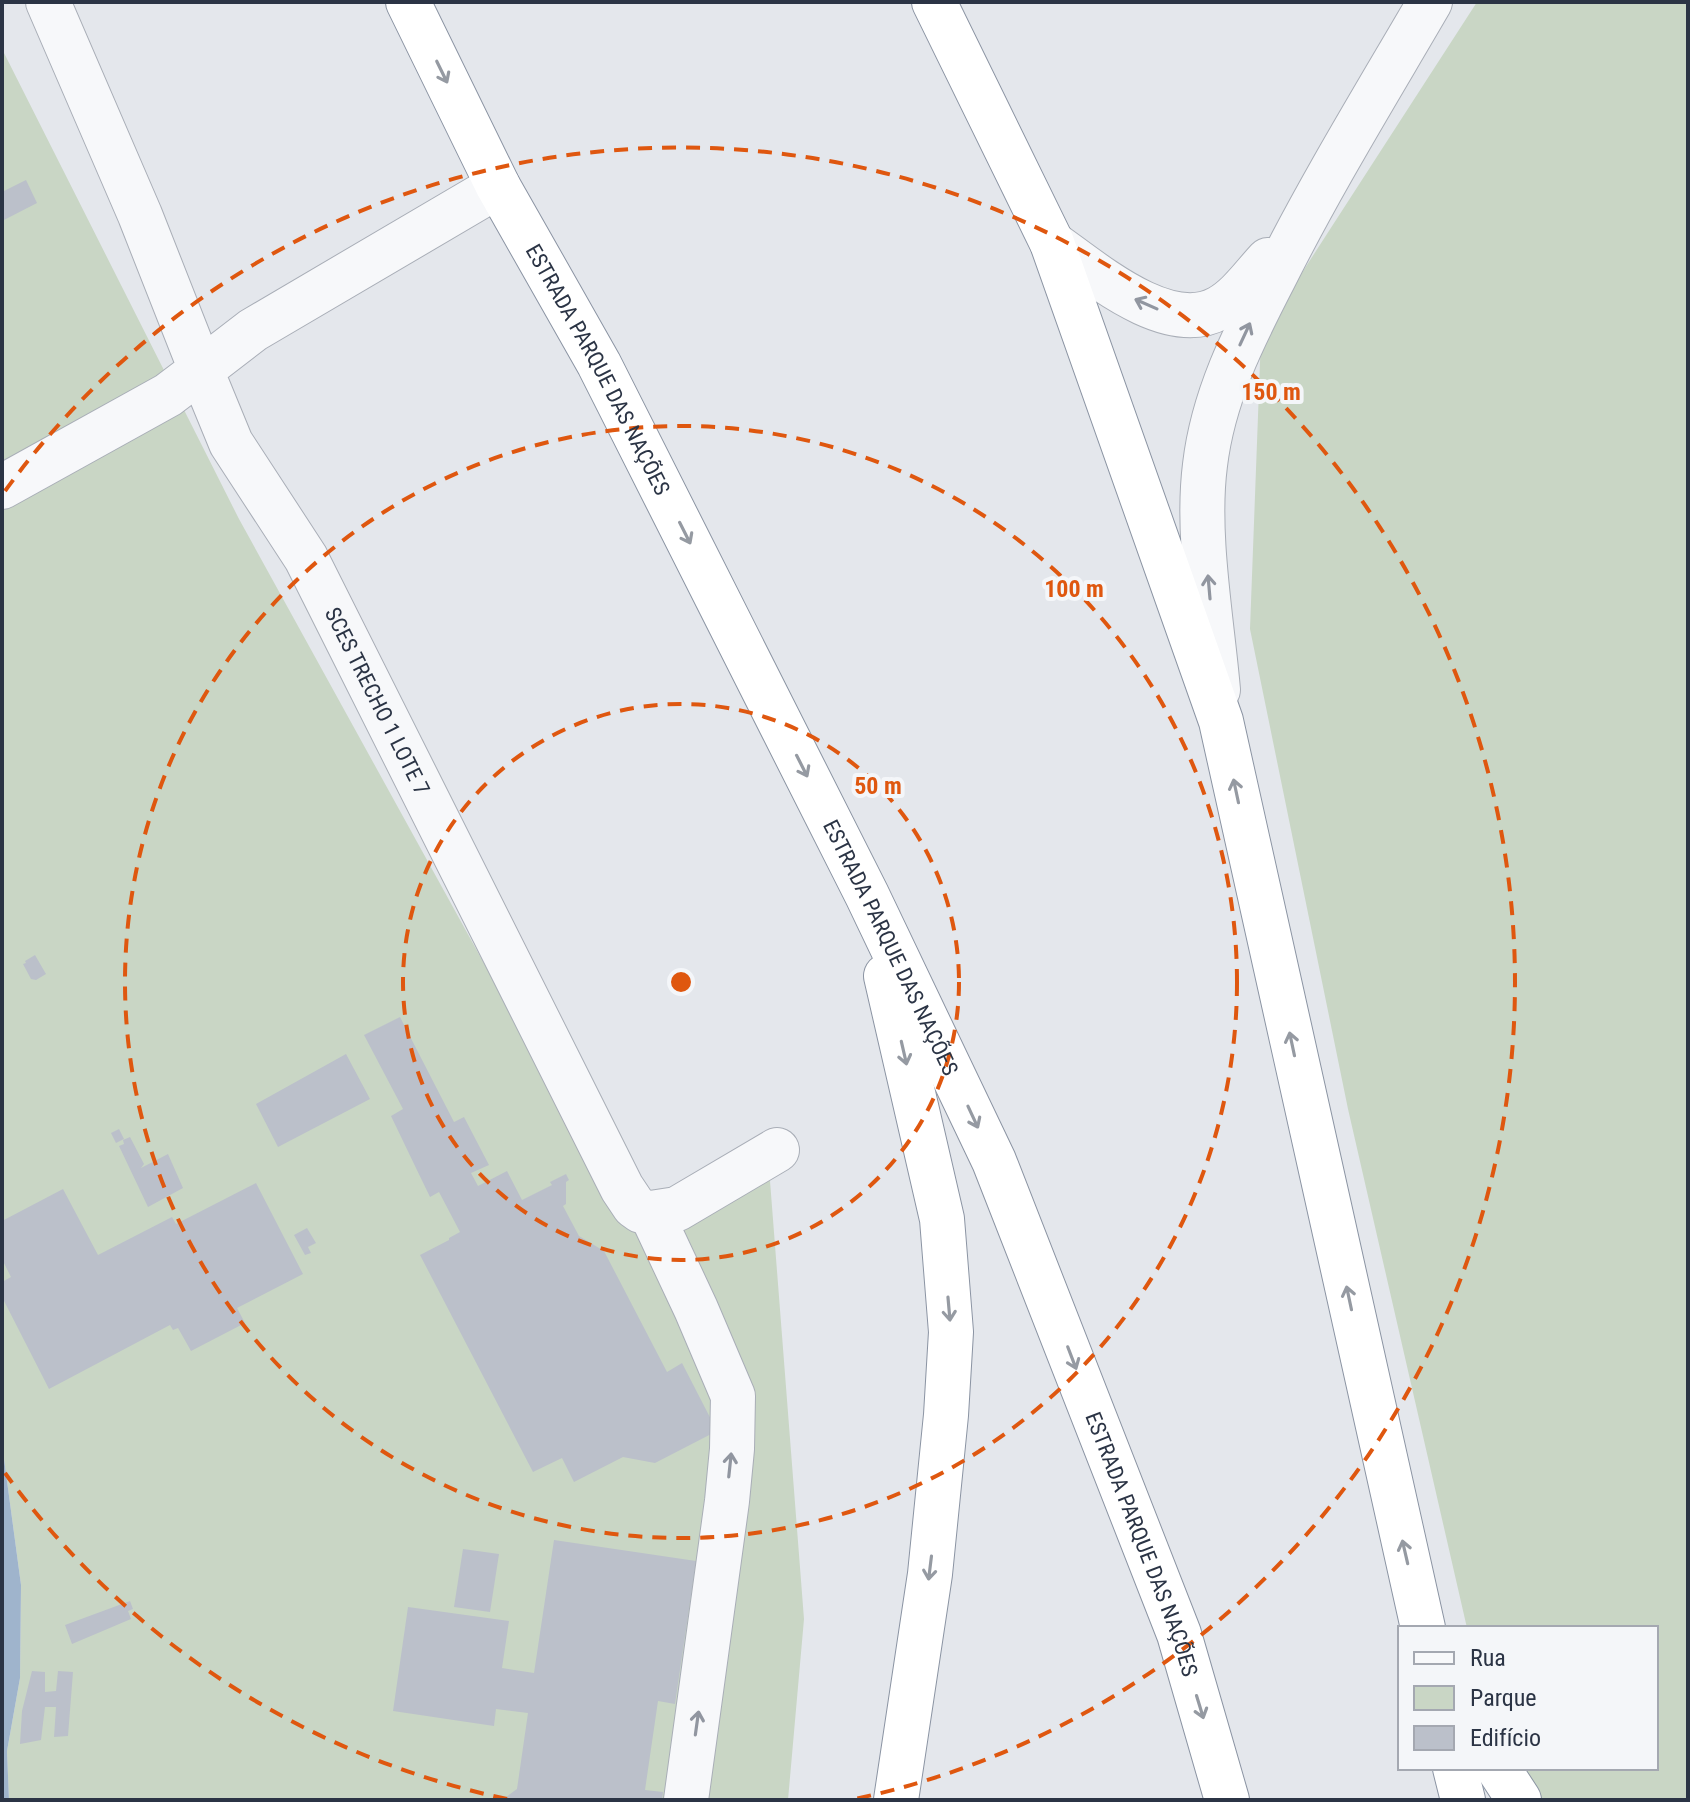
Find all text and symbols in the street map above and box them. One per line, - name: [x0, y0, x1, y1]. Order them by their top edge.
- one-way arrow: [435, 60, 451, 84]
- street label: ESTRADA PARQUE DAS NAÇÕES: [521, 240, 675, 499]
- one-way arrow: [1135, 296, 1159, 311]
- one-way arrow: [1239, 323, 1254, 347]
- text: 150 m: [1241, 378, 1301, 406]
- one-way arrow: [677, 521, 693, 545]
- one-way arrow: [1201, 574, 1216, 601]
- text: 100 m: [1044, 575, 1104, 603]
- street label: SCES TRECHO 1 LOTE 7: [320, 603, 435, 799]
- one-way arrow: [794, 753, 810, 777]
- text: 50 m: [854, 772, 902, 800]
- one-way arrow: [1228, 778, 1243, 804]
- street label: ESTRADA PARQUE DAS NAÇÕES: [818, 816, 963, 1079]
- centre of rings: [667, 968, 695, 996]
- one-way arrow: [1284, 1032, 1299, 1058]
- one-way arrow: [897, 1040, 912, 1066]
- one-way arrow: [966, 1105, 981, 1129]
- one-way arrow: [1341, 1286, 1356, 1312]
- one-way arrow: [942, 1295, 957, 1322]
- one-way arrow: [1065, 1345, 1080, 1370]
- street label: ESTRADA PARQUE DAS NAÇÕES: [1080, 1409, 1203, 1679]
- one-way arrow: [723, 1452, 738, 1479]
- one-way arrow: [1397, 1540, 1412, 1565]
- one-way arrow: [923, 1554, 938, 1580]
- legend: [1398, 1626, 1658, 1770]
- text: Rua: [1470, 1644, 1506, 1672]
- text: Parque: [1470, 1684, 1537, 1712]
- one-way arrow: [1194, 1694, 1208, 1719]
- one-way arrow: [689, 1710, 704, 1737]
- text: Edifício: [1470, 1724, 1541, 1752]

